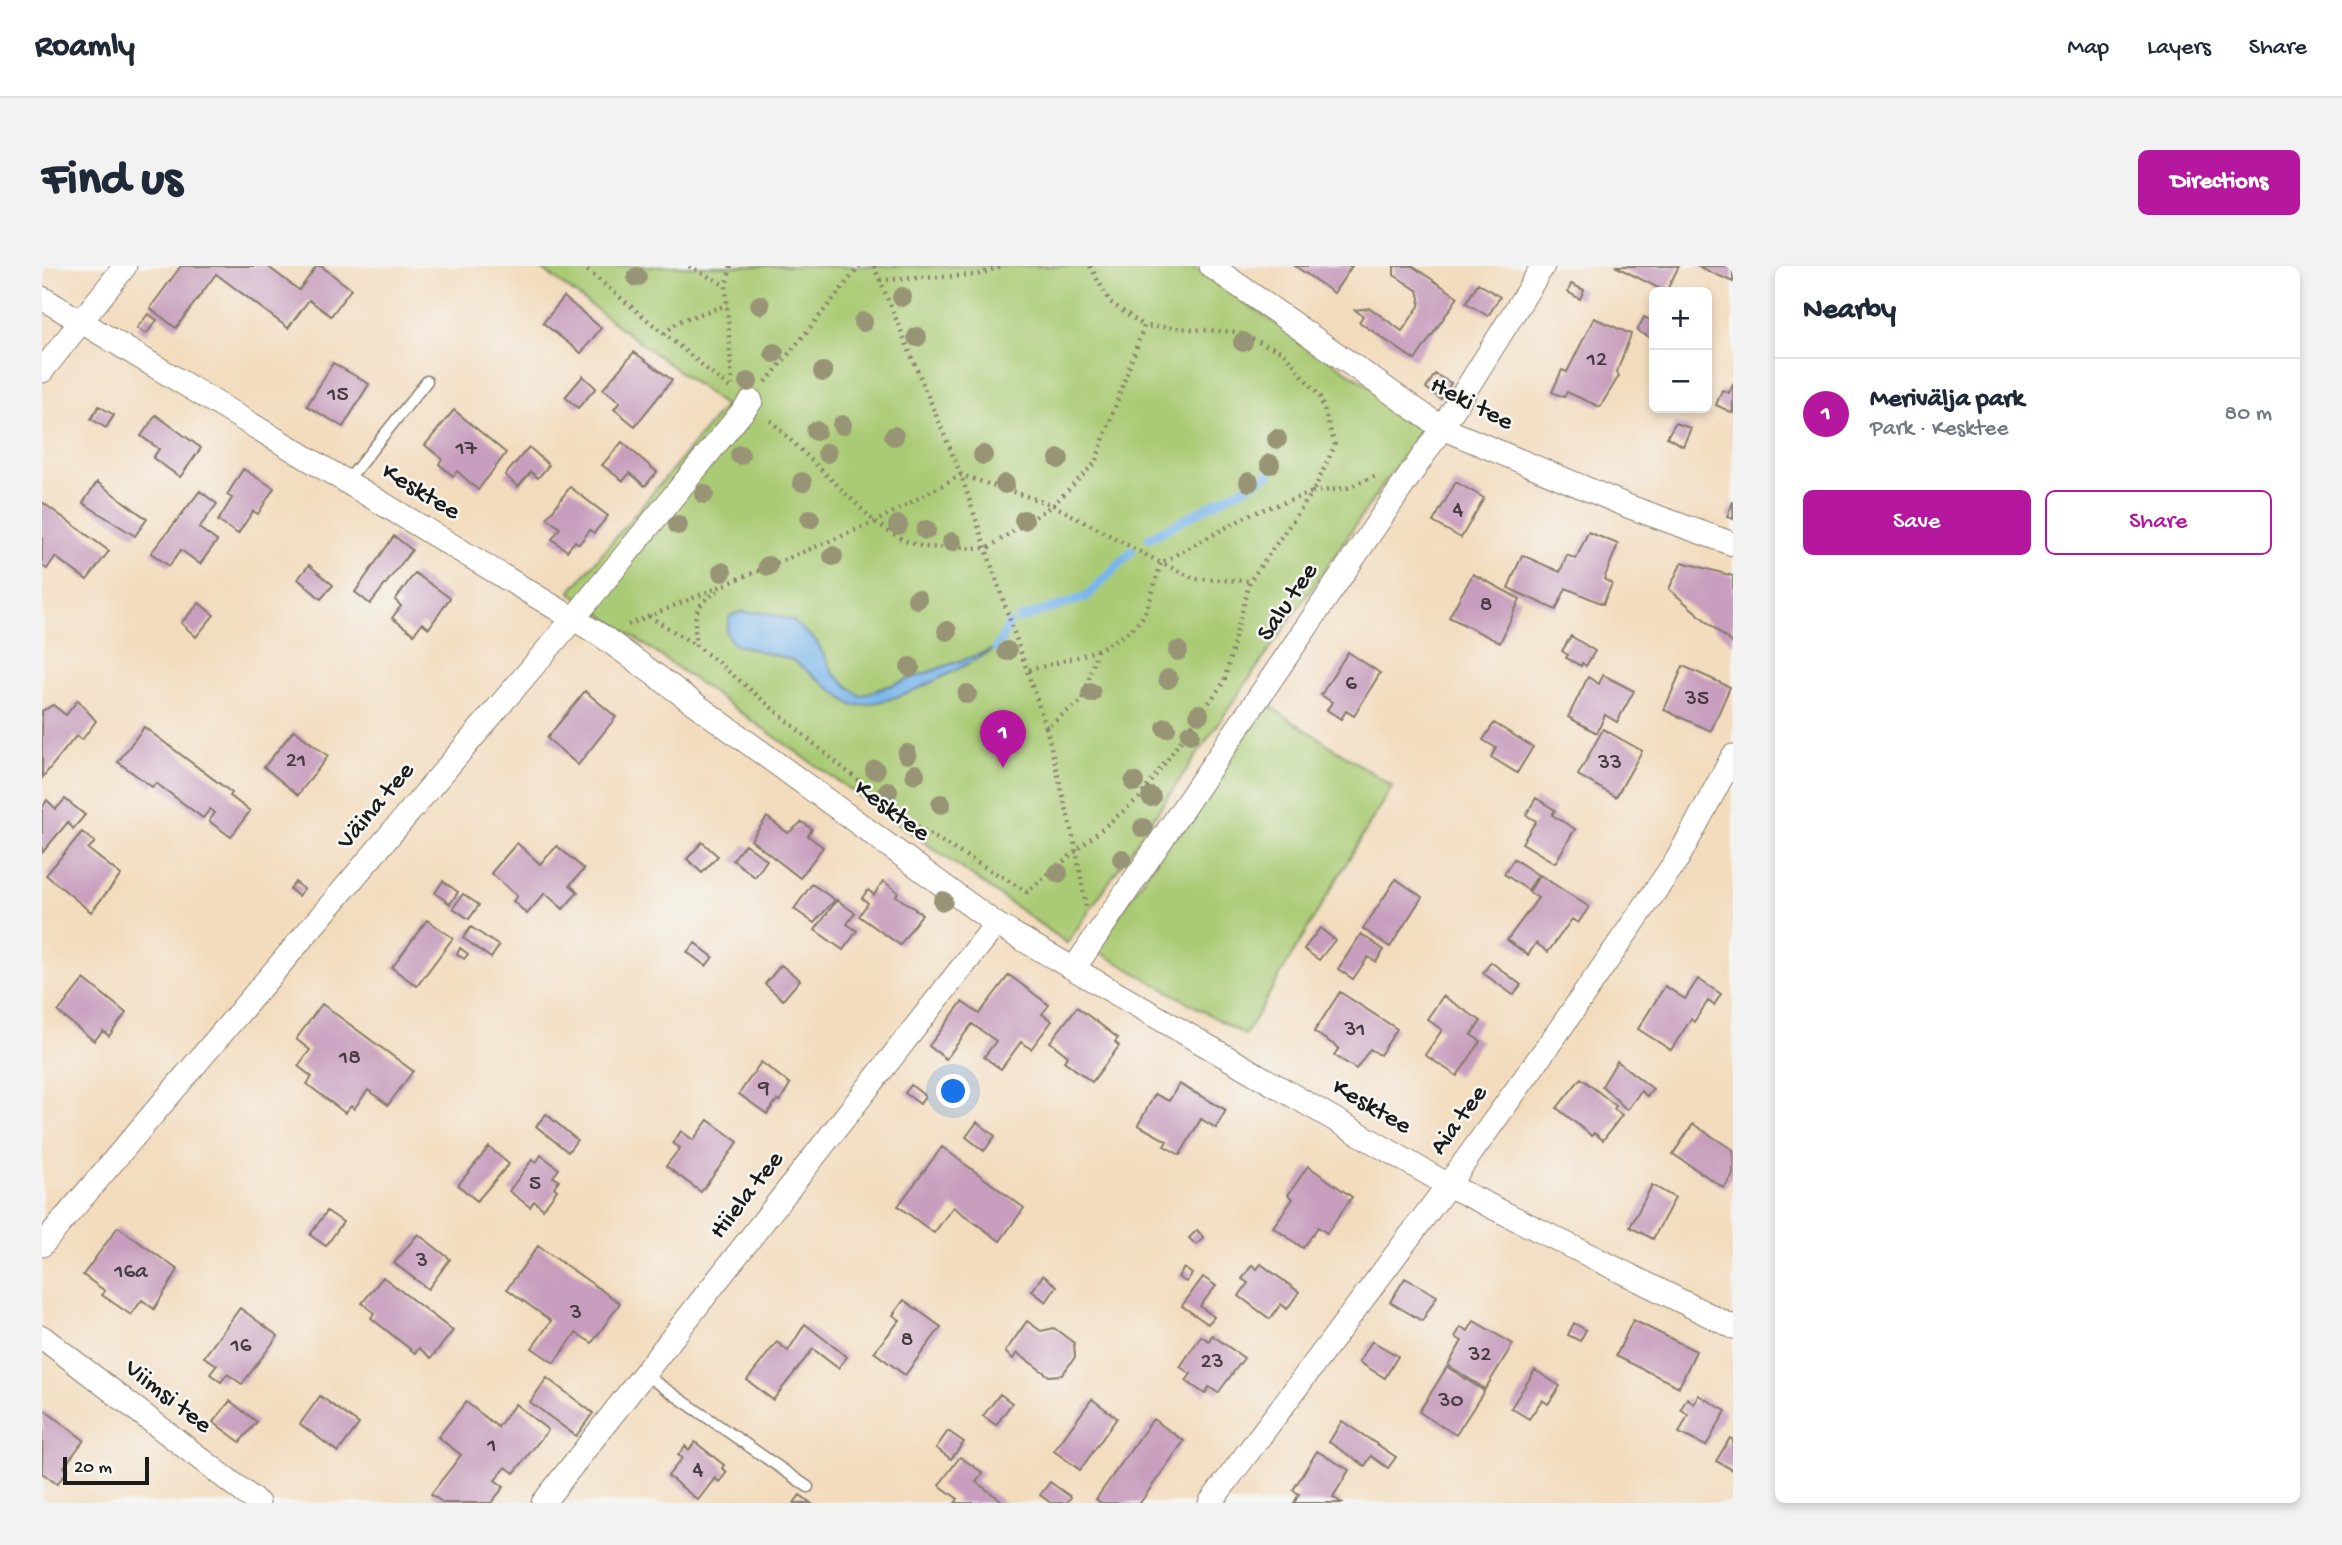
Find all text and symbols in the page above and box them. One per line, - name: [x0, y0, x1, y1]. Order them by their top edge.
- text: Roamly: [35, 29, 135, 67]
- text: Map: [2067, 34, 2109, 63]
- text: Layers: [2147, 34, 2211, 63]
- text: Share: [2249, 34, 2307, 63]
- button: Directions: [2138, 150, 2300, 215]
- text: Find us: [42, 153, 182, 211]
- map controls: [1649, 287, 1712, 413]
- button: +: [1649, 287, 1712, 350]
- text: Nearby: [1803, 294, 1896, 329]
- house number: 12: [1586, 347, 1607, 374]
- button: −: [1649, 350, 1712, 413]
- street label: Heki tee: [1424, 371, 1518, 439]
- house number: 15: [326, 382, 349, 409]
- text: Merivälja park: [1870, 385, 2024, 416]
- text: 1: [1821, 401, 1831, 428]
- text: 80 m: [2225, 401, 2272, 428]
- text: Park · Kesktee: [1870, 416, 2008, 443]
- house number: 17: [454, 436, 478, 463]
- street label: Kesktee: [375, 457, 465, 529]
- button: Save: [1803, 490, 2031, 555]
- button: Share: [2045, 490, 2272, 555]
- house number: 4: [1453, 497, 1464, 524]
- street label: Salu tee: [1252, 557, 1327, 648]
- house number: 8: [1480, 592, 1492, 619]
- house number: 6: [1345, 671, 1357, 698]
- house number: 35: [1684, 686, 1709, 713]
- pin: 1: [980, 710, 1026, 768]
- house number: 21: [286, 748, 306, 775]
- house number: 33: [1597, 750, 1622, 777]
- street label: Väina tee: [331, 756, 423, 858]
- street label: Kesktee: [847, 774, 936, 850]
- house number: 31: [1343, 1017, 1366, 1044]
- house number: 18: [338, 1045, 361, 1072]
- street label: Kesktee: [1326, 1073, 1417, 1143]
- your location: [936, 1074, 970, 1108]
- house number: 9: [757, 1075, 770, 1102]
- street label: Aia tee: [1424, 1079, 1496, 1162]
- street label: Hiiela tee: [704, 1145, 792, 1246]
- house number: 5: [529, 1171, 541, 1198]
- house number: 3: [415, 1248, 428, 1275]
- house number: 16a: [113, 1259, 149, 1286]
- house number: 3: [569, 1300, 582, 1327]
- house number: 8: [901, 1327, 913, 1354]
- house number: 16: [230, 1333, 252, 1360]
- house number: 32: [1467, 1342, 1492, 1369]
- house number: 23: [1200, 1349, 1224, 1376]
- street label: Viimsi tee: [116, 1353, 218, 1442]
- house number: 30: [1438, 1388, 1464, 1415]
- house number: 1: [486, 1433, 497, 1460]
- scale bar: [63, 1454, 149, 1486]
- text: 20 m: [74, 1457, 112, 1480]
- house number: 4: [693, 1457, 704, 1484]

